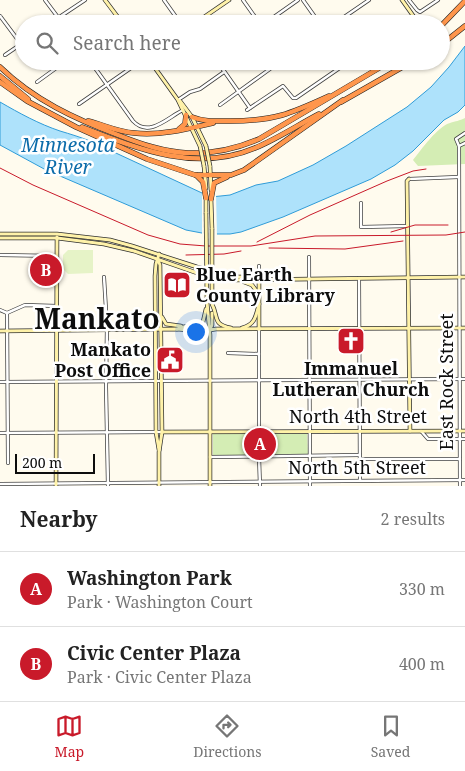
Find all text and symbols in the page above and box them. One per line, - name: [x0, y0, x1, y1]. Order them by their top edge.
- search box: [15, 15, 450, 70]
- icon: search: [33, 29, 61, 57]
- text: Search here: [73, 30, 181, 56]
- water label: Minnesota River: [20, 132, 115, 180]
- pin: B: [30, 251, 62, 289]
- place label: Blue Earth County Library: [196, 262, 336, 307]
- library icon: Blue Earth County Library: [162, 270, 192, 300]
- district label: Mankato: [34, 299, 160, 337]
- street label: East Rock Street: [434, 314, 458, 450]
- your location: [183, 319, 209, 345]
- church icon: Immanuel Lutheran Church: [336, 326, 366, 356]
- place label: Mankato Post Office: [55, 337, 151, 382]
- public building icon: Mankato Post Office: [155, 345, 185, 375]
- place label: Immanuel Lutheran Church: [273, 356, 429, 401]
- street label: North 4th Street: [289, 404, 427, 428]
- pin: A: [244, 425, 276, 463]
- scale bar: [15, 451, 95, 474]
- text: 200 m: [22, 453, 62, 472]
- street label: North 5th Street: [288, 455, 426, 479]
- text: Nearby: [20, 505, 98, 533]
- text: 2 results: [381, 508, 445, 530]
- text: Washington Park: [67, 565, 232, 591]
- text: A: [30, 578, 42, 600]
- text: 330 m: [399, 578, 445, 600]
- text: Park · Washington Court: [67, 591, 253, 613]
- text: Civic Center Plaza: [67, 640, 241, 666]
- text: B: [31, 653, 41, 675]
- text: 400 m: [399, 653, 445, 675]
- text: Park · Civic Center Plaza: [67, 666, 252, 688]
- tab: Map: [55, 712, 84, 761]
- tab: Directions: [193, 712, 262, 761]
- tab: Saved: [371, 712, 410, 761]

